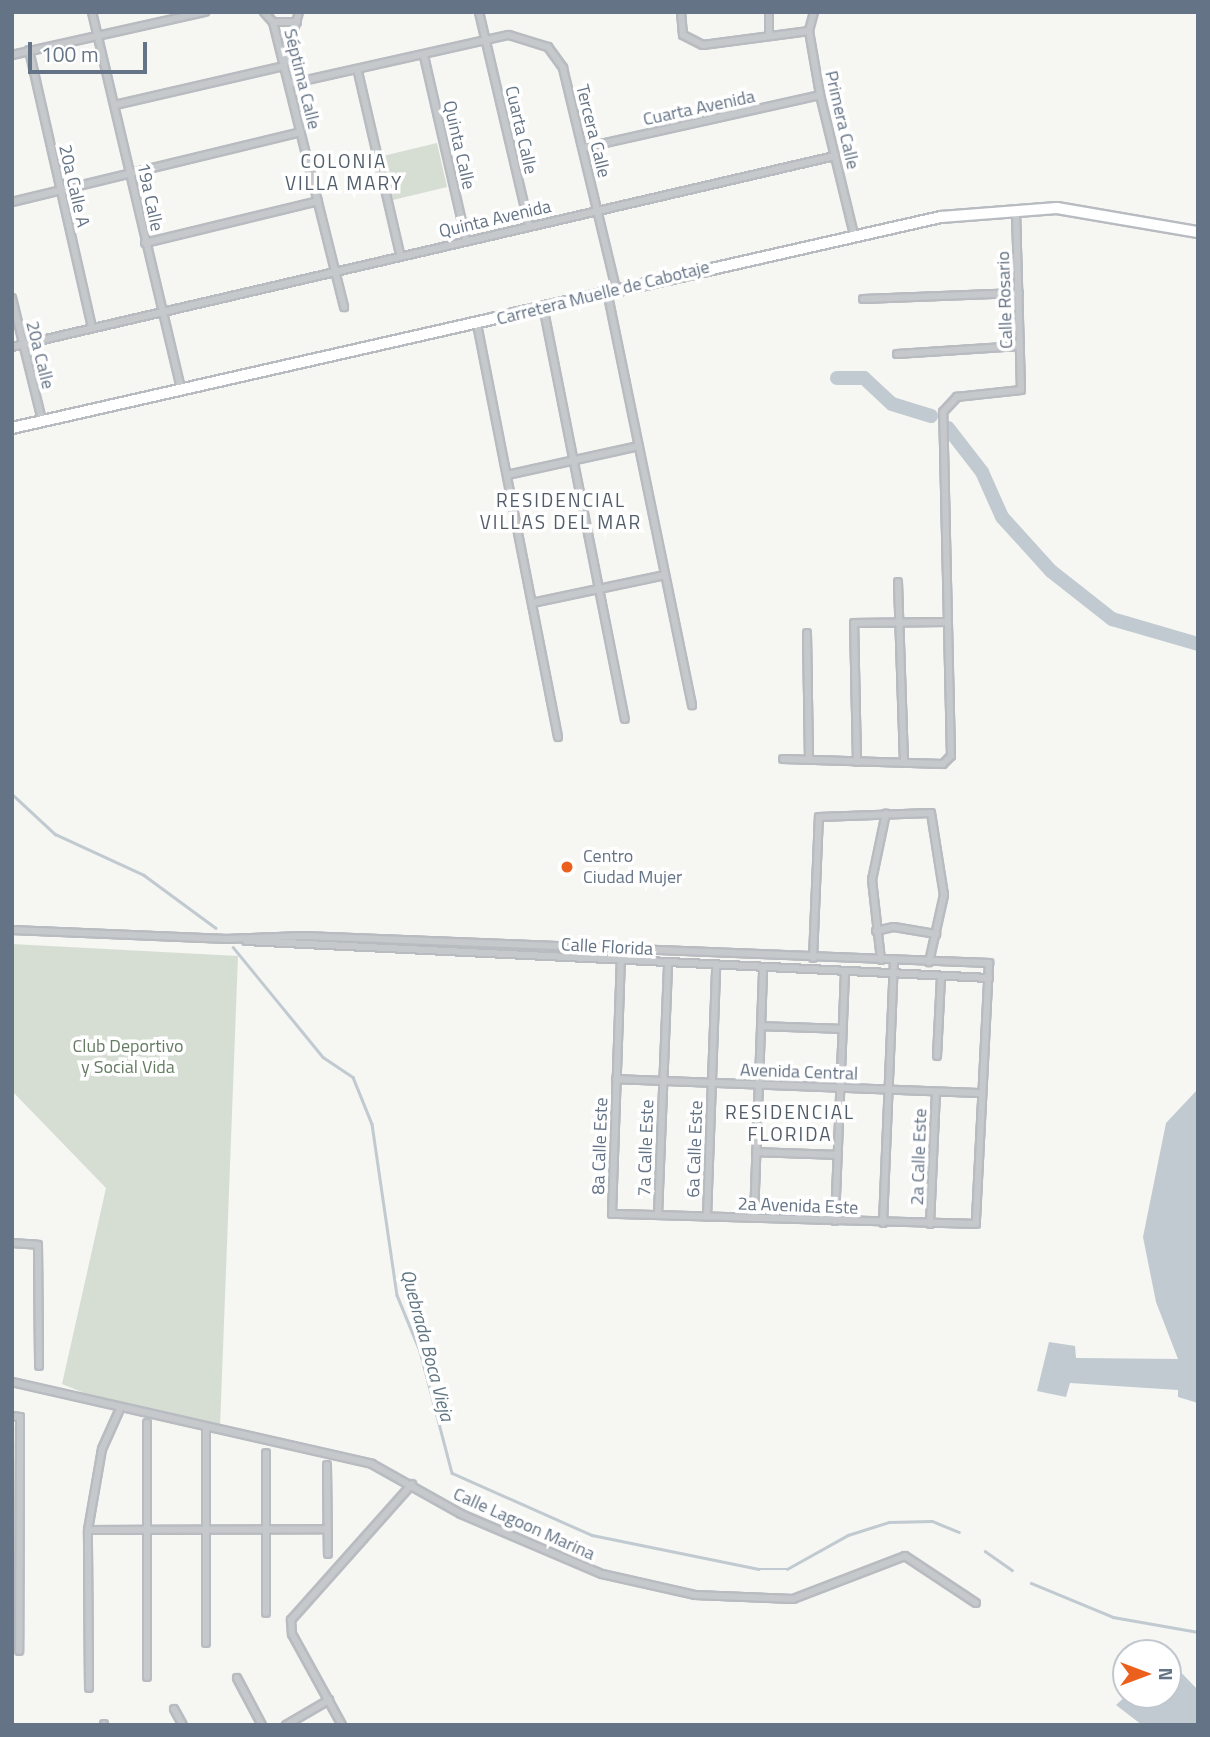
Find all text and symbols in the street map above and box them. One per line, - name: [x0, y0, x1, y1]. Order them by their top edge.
- street label: Séptima Calle: [279, 27, 325, 131]
- scale bar: [32, 28, 150, 72]
- text: 100 m: [41, 38, 98, 70]
- street label: Primera Calle: [820, 69, 864, 171]
- street label: Tercera Calle: [571, 82, 615, 180]
- street label: Cuarta Calle: [500, 84, 542, 176]
- street label: Cuarta Avenida: [641, 86, 757, 130]
- street label: Quinta Calle: [438, 98, 480, 192]
- street label: 20a Calle A: [54, 143, 94, 229]
- district label: COLONIA VILLA MARY: [286, 150, 402, 194]
- street label: 19a Calle: [132, 161, 168, 233]
- street label: Quinta Avenida: [437, 196, 553, 242]
- street label: Calle Rosario: [993, 251, 1017, 349]
- street label: Carretera Muelle de Cabotaje: [494, 256, 712, 330]
- street label: 20a Calle: [21, 319, 59, 391]
- district label: RESIDENCIAL VILLAS DEL MAR: [481, 489, 641, 533]
- place label: Centro Ciudad Mujer: [583, 846, 682, 888]
- marker: Centro Ciudad Mujer: [557, 857, 577, 877]
- street label: Calle Florida: [560, 934, 654, 960]
- park label: Club Deportivo y Social Vida: [72, 1036, 184, 1078]
- street label: Avenida Central: [740, 1059, 858, 1085]
- street label: 8a Calle Este: [588, 1097, 612, 1195]
- street label: 7a Calle Este: [634, 1099, 658, 1197]
- street label: 6a Calle Este: [683, 1100, 707, 1198]
- district label: RESIDENCIAL FLORIDA: [726, 1101, 854, 1145]
- street label: 2a Calle Este: [907, 1108, 931, 1206]
- street label: 2a Avenida Este: [737, 1193, 859, 1219]
- water label: Quebrada Boca Vieja: [397, 1267, 459, 1423]
- street label: Calle Lagoon Marina: [450, 1483, 598, 1565]
- north arrow: [1112, 1639, 1182, 1709]
- text: N: [1152, 1667, 1181, 1681]

